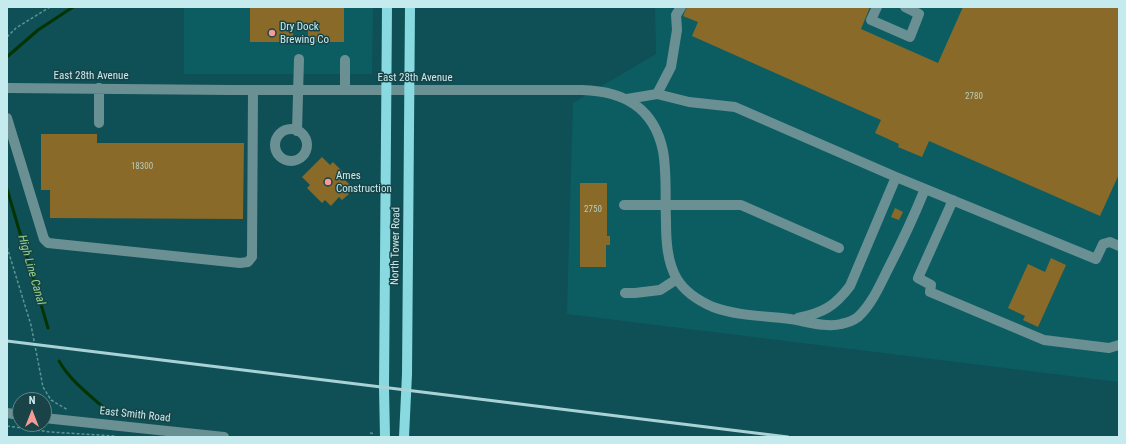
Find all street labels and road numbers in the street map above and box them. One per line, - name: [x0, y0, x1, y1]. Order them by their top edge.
- street label: East 28th Avenue: [53, 69, 129, 83]
- street label: East 28th Avenue: [377, 71, 453, 85]
- street label: North Tower Road: [389, 207, 403, 285]
- street label: East Smith Road: [99, 405, 171, 425]

